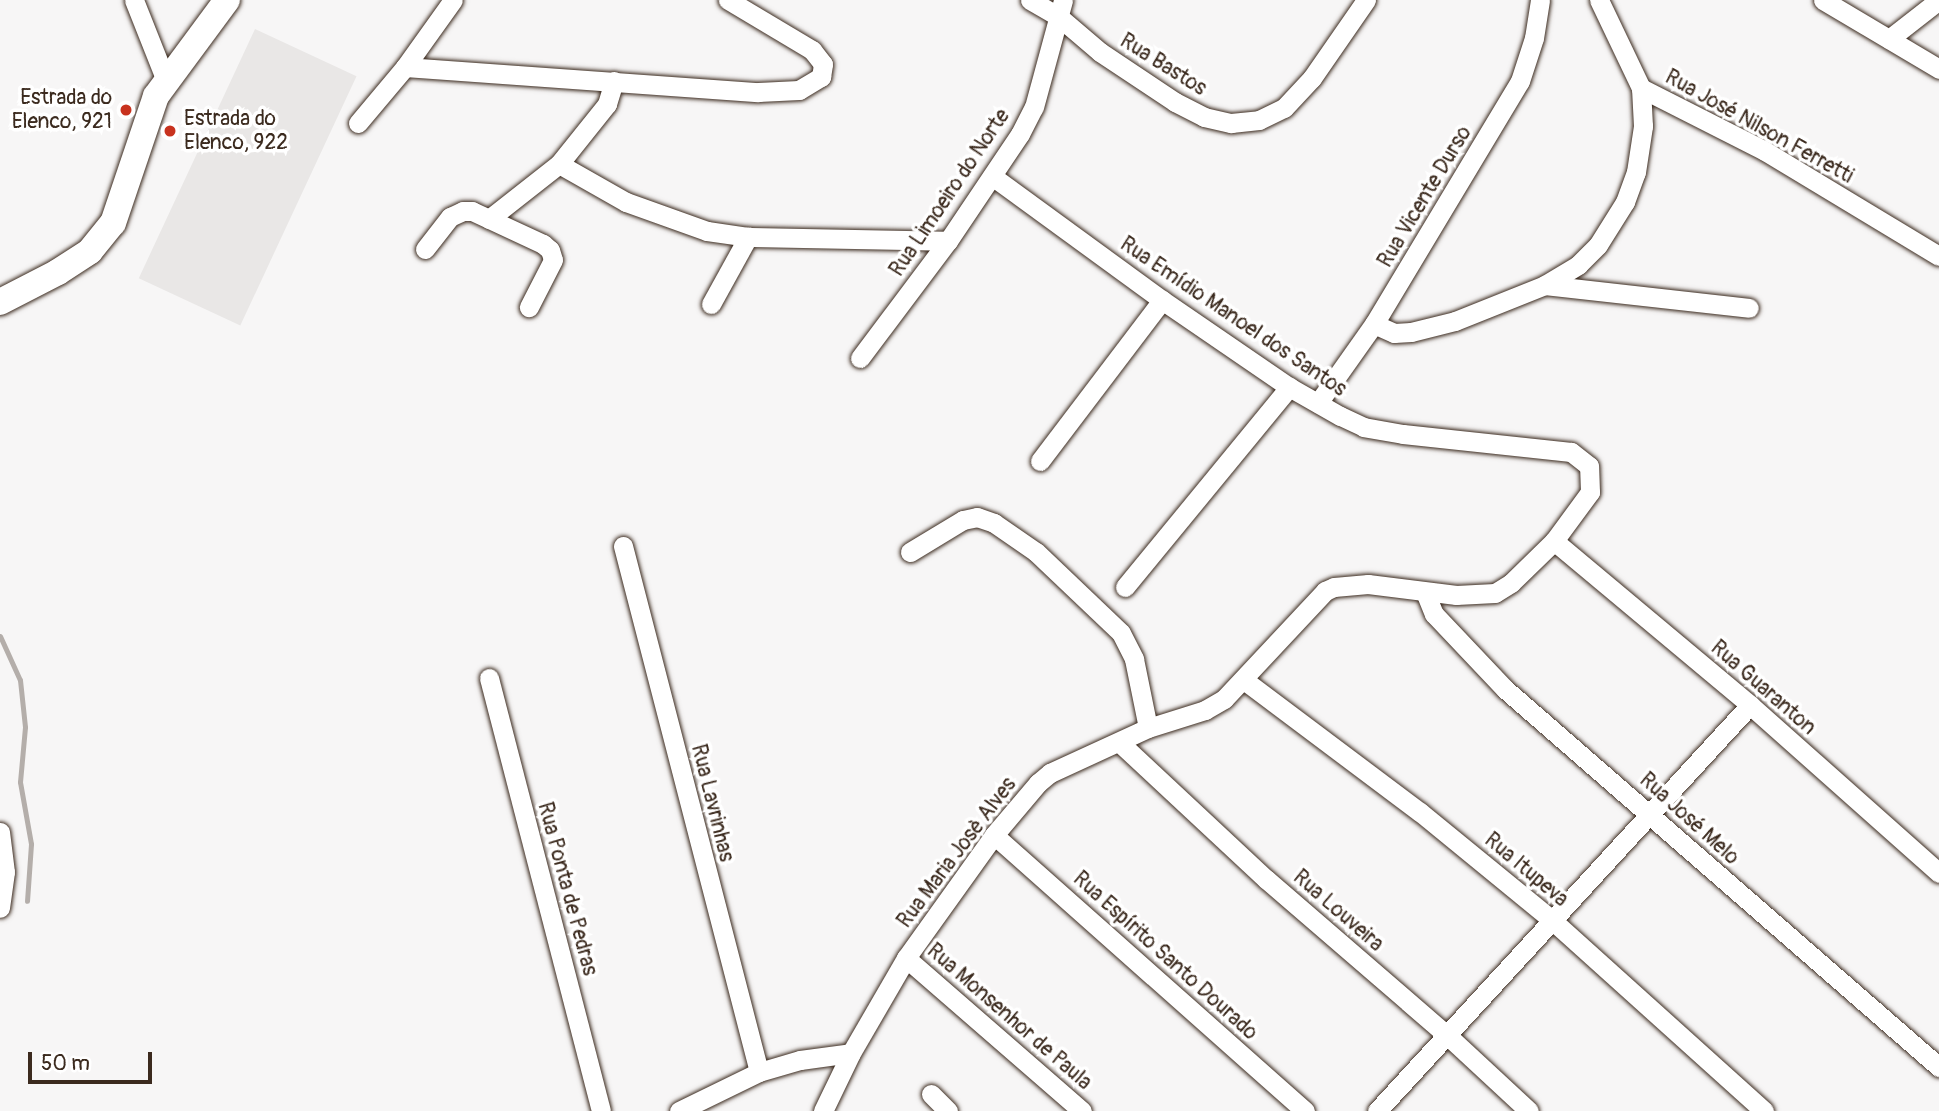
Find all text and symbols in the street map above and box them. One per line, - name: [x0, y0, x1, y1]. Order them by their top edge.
- street label: Rua Bastos: [1115, 29, 1211, 101]
- street label: Rua José Nilson Ferretti: [1660, 65, 1858, 189]
- place label: Estrada do Elenco, 921: [12, 85, 112, 135]
- marker: Estrada do Elenco, 921: [118, 102, 134, 118]
- street label: Rua Limoeiro do Norte: [885, 104, 1015, 282]
- place label: Estrada do Elenco, 922: [184, 106, 288, 156]
- street label: Rua Vicente Durso: [1373, 122, 1477, 272]
- marker: Estrada do Elenco, 922: [162, 123, 178, 139]
- street label: Rua Emídio Manoel dos Santos: [1115, 232, 1351, 402]
- street label: Rua Guaranton: [1705, 636, 1821, 740]
- street label: Rua Lavrinhas: [685, 742, 739, 864]
- street label: Rua José Melo: [1634, 768, 1744, 870]
- street label: Rua Maria Josè Alves: [892, 773, 1022, 933]
- street label: Rua Ponta de Pedras: [532, 800, 602, 978]
- street label: Rua Itupeva: [1479, 828, 1573, 912]
- street label: Rua Louveira: [1288, 865, 1388, 957]
- street label: Rua Espírito Santo Dourado: [1068, 867, 1262, 1045]
- street label: Rua Monsenhor de Paula: [922, 939, 1096, 1095]
- scale bar: [32, 1038, 156, 1082]
- text: 50 m: [41, 1050, 90, 1077]

